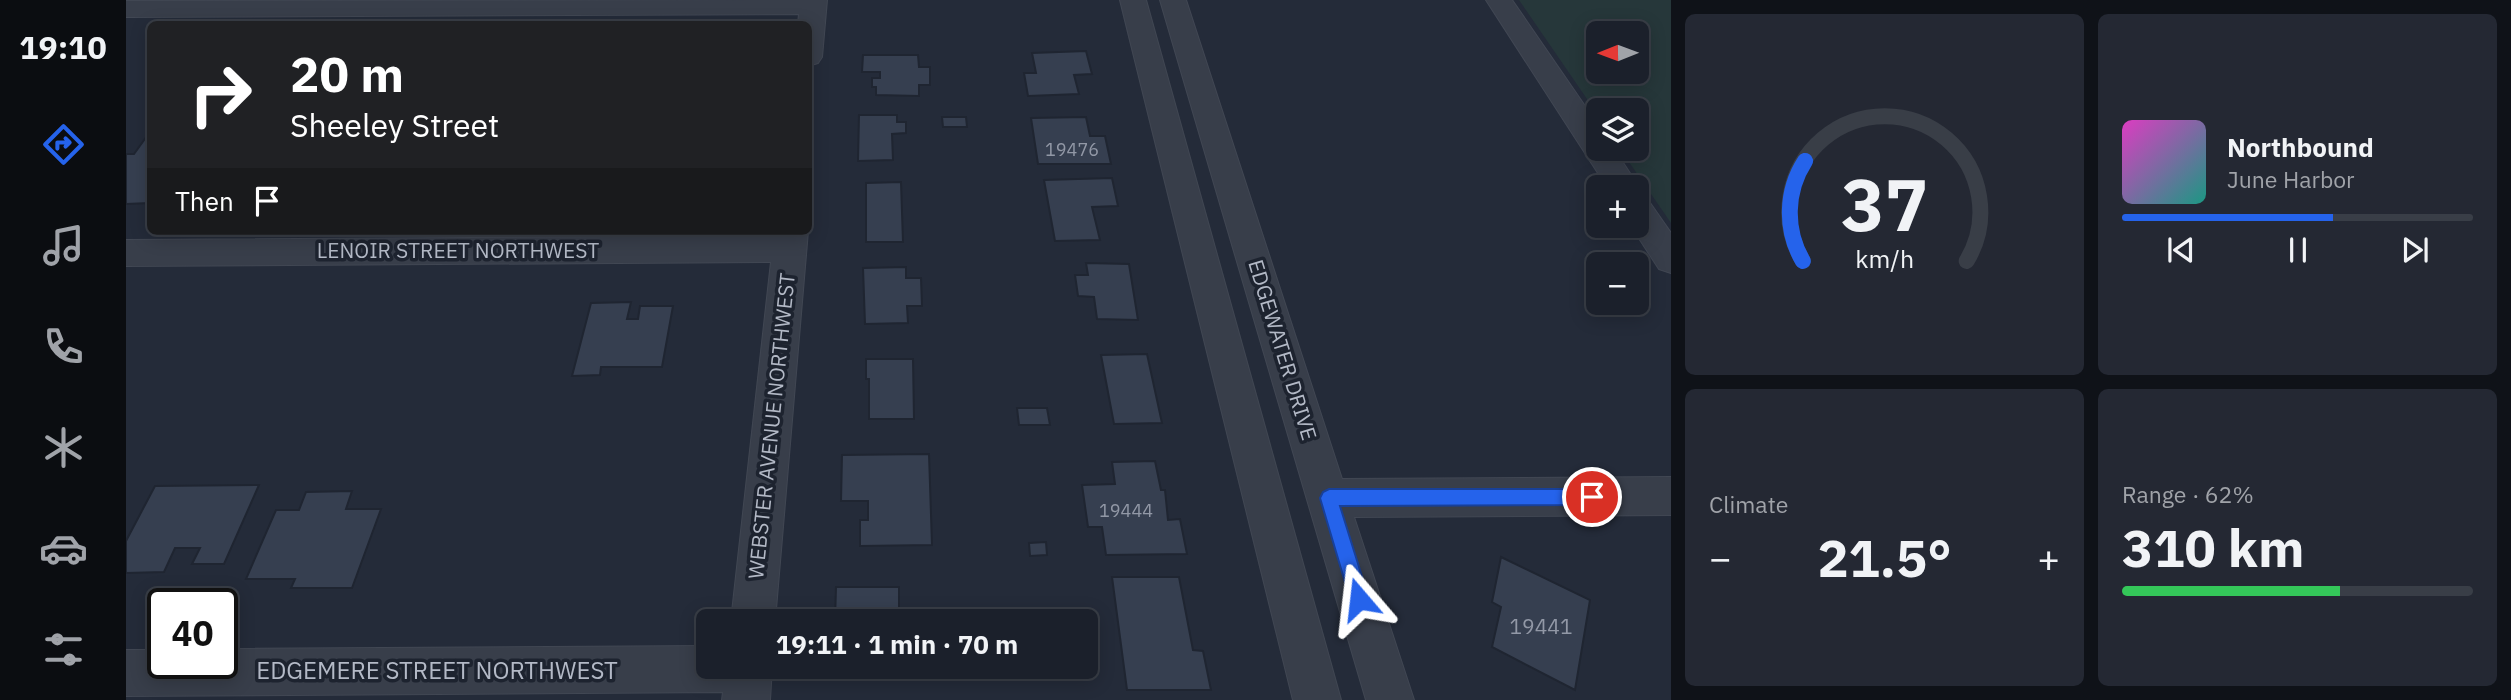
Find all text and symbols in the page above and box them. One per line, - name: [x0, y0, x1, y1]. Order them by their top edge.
- north arrow: [1586, 21, 1648, 84]
- map controls: [1586, 21, 1649, 315]
- text: 19:10: [19, 26, 107, 68]
- text: 20 m: [290, 42, 404, 105]
- icon: right: [175, 49, 266, 140]
- button: layers: [1586, 98, 1649, 161]
- text: Sheeley Street: [290, 104, 499, 146]
- icon: directions: [39, 120, 88, 169]
- text: Northbound: [2227, 130, 2374, 164]
- house number: 19476: [1045, 138, 1099, 161]
- text: 37: [1841, 156, 1928, 251]
- text: June Harbor: [2227, 164, 2355, 194]
- button: +: [1586, 175, 1649, 238]
- icon: arrive: [248, 182, 286, 220]
- text: Then: [175, 184, 234, 218]
- icon: music: [39, 221, 88, 270]
- icon: previous: [2162, 231, 2200, 269]
- icon: pause: [2279, 231, 2317, 269]
- icon: next: [2396, 231, 2434, 269]
- street label: LENOIR STREET NORTHWEST: [317, 236, 599, 264]
- text: km/h: [1855, 242, 1914, 275]
- button: −: [1586, 252, 1649, 315]
- street label: EDGEWATER DRIVE: [1242, 256, 1324, 443]
- street label: WEBSTER AVENUE NORTHWEST: [741, 271, 801, 580]
- icon: phone: [39, 322, 88, 371]
- icon: climate: [39, 423, 88, 472]
- pin: [1562, 467, 1622, 527]
- icon: arrive: [1573, 478, 1611, 516]
- text: Range · 62%: [2122, 479, 2254, 509]
- text: Climate: [1709, 489, 1788, 519]
- house number: 19444: [1099, 499, 1153, 522]
- text: 310 km: [2122, 514, 2304, 581]
- icon: car: [39, 524, 88, 573]
- text: 21.5°: [1817, 524, 1952, 591]
- text: −: [1709, 533, 1732, 582]
- text: +: [2037, 533, 2060, 582]
- position arrow: [1322, 562, 1396, 636]
- speed limit sign: 40: [147, 588, 238, 679]
- house number: 19441: [1510, 612, 1573, 640]
- icon: filters: [39, 625, 88, 674]
- text: 19:11 · 1 min · 70 m: [776, 627, 1018, 661]
- street label: EDGEMERE STREET NORTHWEST: [256, 654, 618, 686]

